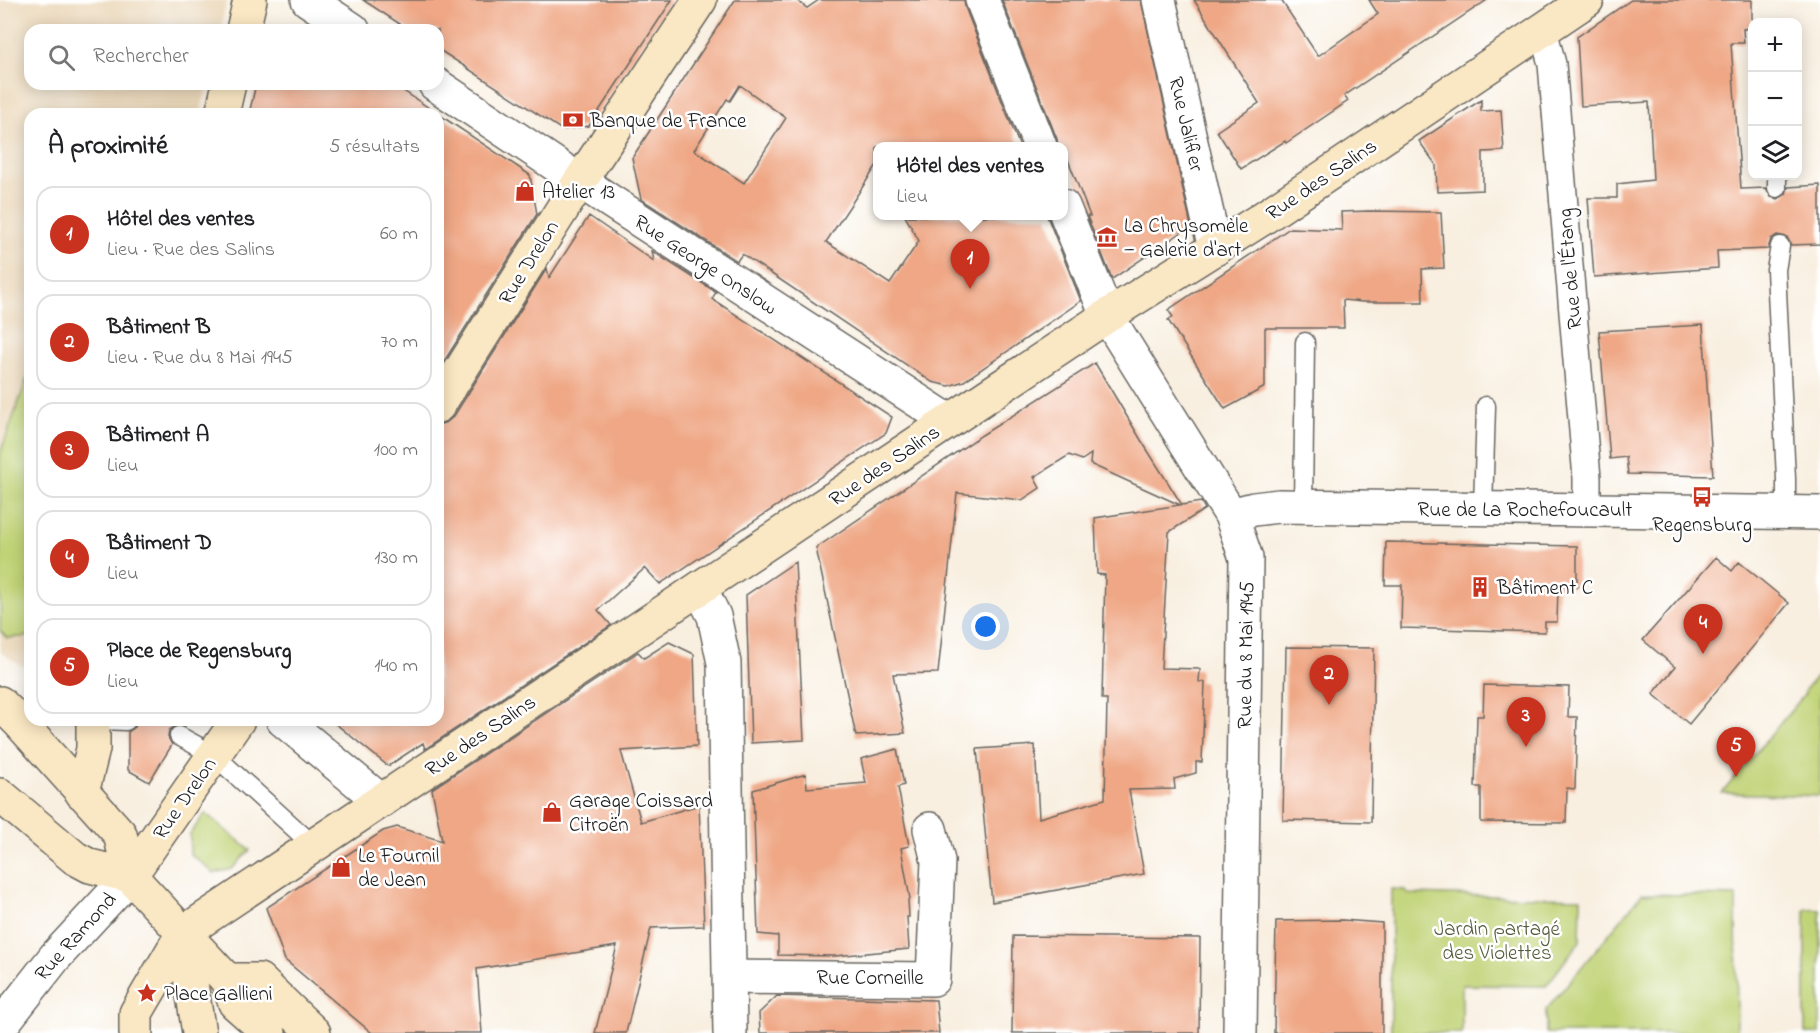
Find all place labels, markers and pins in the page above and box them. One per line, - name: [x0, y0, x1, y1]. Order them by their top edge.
- place label: Banque de France: [589, 107, 747, 137]
- bank icon: Banque de France: [561, 108, 585, 132]
- place label: Atelier 13: [542, 178, 615, 208]
- shop icon: Atelier 13: [513, 179, 537, 203]
- place label: La Chrysomèle — Galerie d'art: [1124, 212, 1249, 266]
- museum icon: La Chrysomèle — Galerie d'art: [1095, 225, 1119, 249]
- pin: 1: [950, 240, 990, 289]
- bus stop icon: Regensburg: [1690, 485, 1714, 509]
- place label: Regensburg: [1652, 511, 1752, 543]
- place label: Bâtiment C: [1496, 574, 1593, 604]
- building icon: Bâtiment C: [1468, 575, 1492, 599]
- pin: 4: [1684, 604, 1722, 654]
- pin: 2: [1310, 656, 1348, 705]
- pin: 3: [1506, 698, 1546, 747]
- pin: 5: [1716, 728, 1756, 777]
- place label: Garage Coissard Citroën: [569, 787, 713, 841]
- shop icon: Garage Coissard Citroën: [540, 800, 564, 824]
- place label: Le Fournil de Jean: [358, 842, 439, 896]
- shop icon: Le Fournil de Jean: [329, 855, 353, 879]
- place label: Place Gallieni: [164, 980, 273, 1010]
- place icon: Place Gallieni: [135, 981, 159, 1005]

